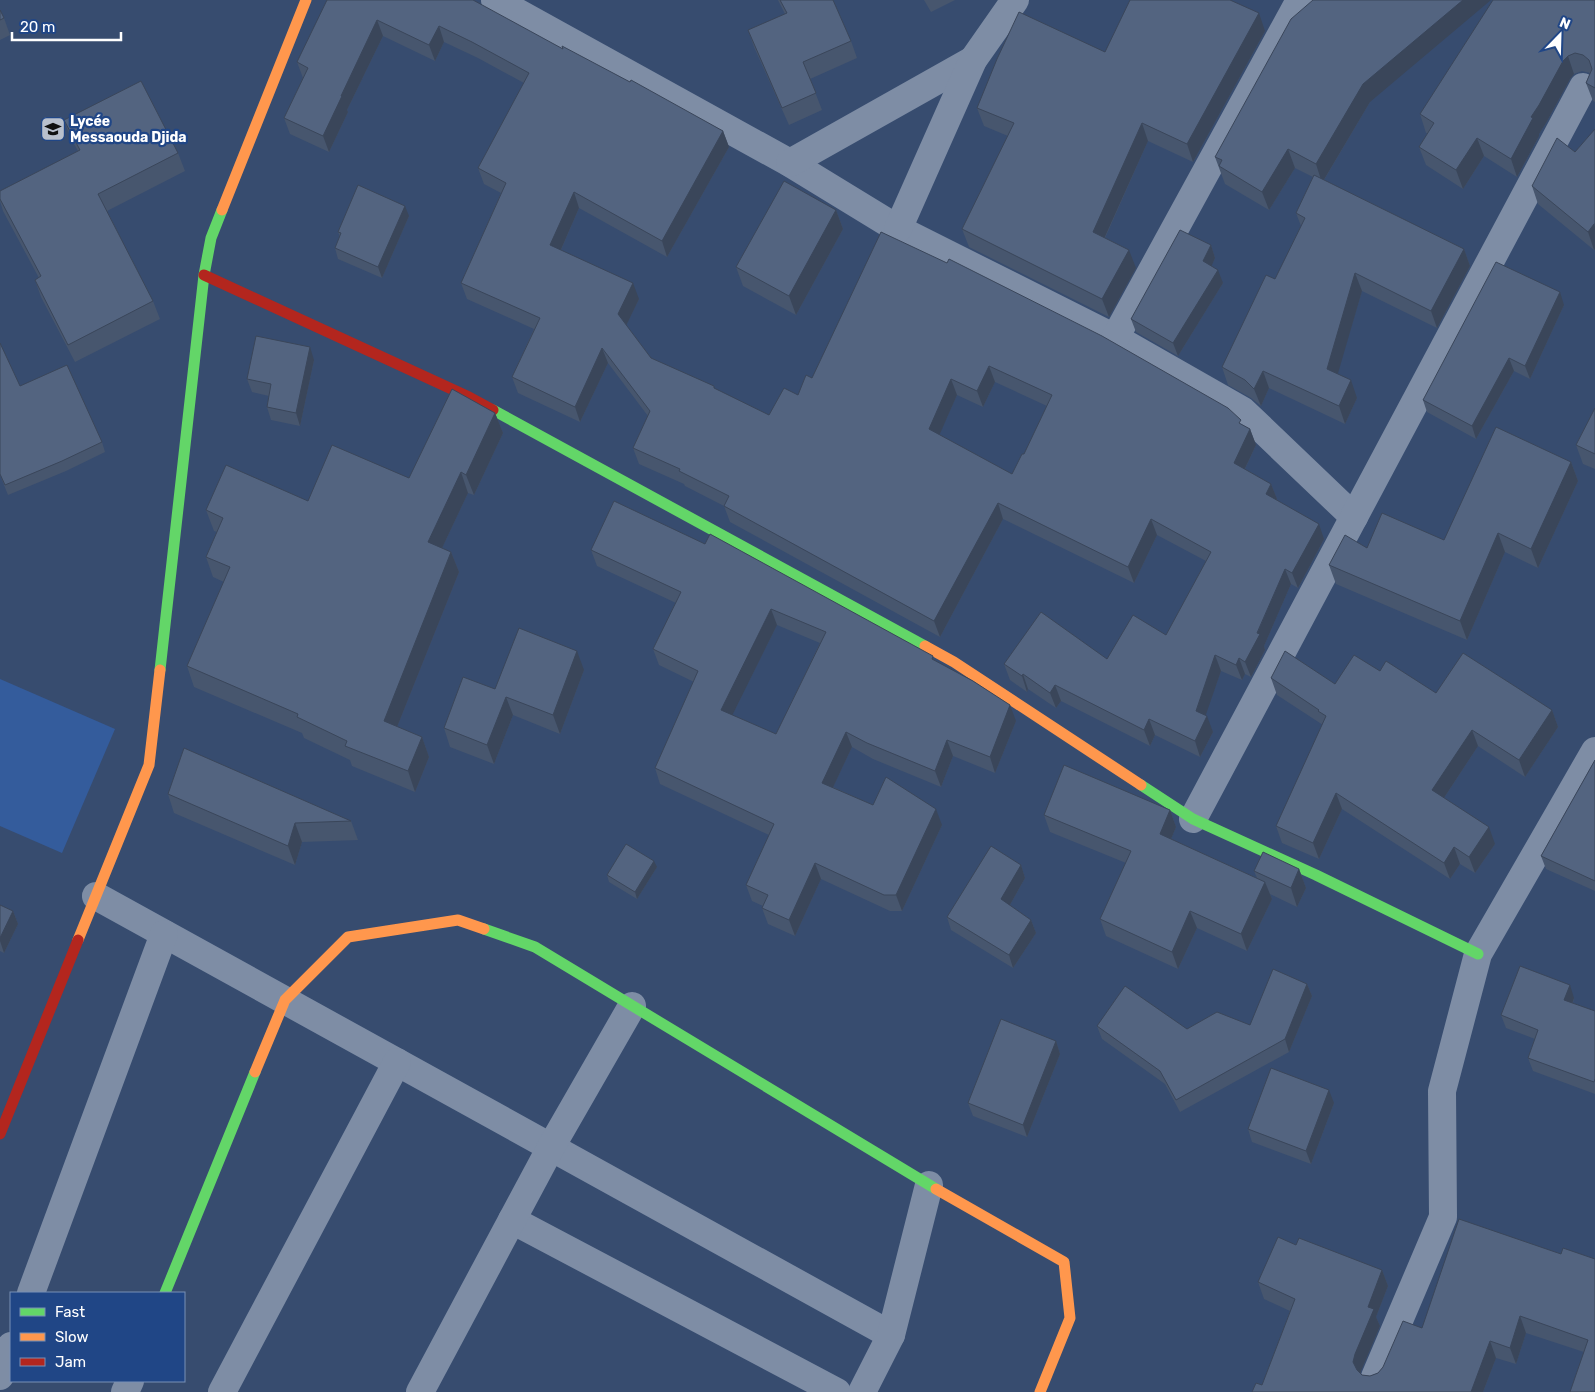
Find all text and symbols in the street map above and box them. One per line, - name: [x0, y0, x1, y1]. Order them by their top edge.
- scale bar: [12, 10, 121, 42]
- north arrow: [1535, 10, 1585, 60]
- text: N: [1557, 14, 1573, 33]
- text: 20 m: [20, 18, 55, 36]
- place label: Lycée Messaouda Djida: [70, 113, 187, 146]
- school or university icon: Lycée Messaouda Djida: [40, 116, 66, 142]
- legend: [10, 1292, 185, 1382]
- text: Fast: [55, 1303, 85, 1321]
- text: Slow: [55, 1328, 88, 1346]
- text: Jam: [55, 1353, 86, 1371]

